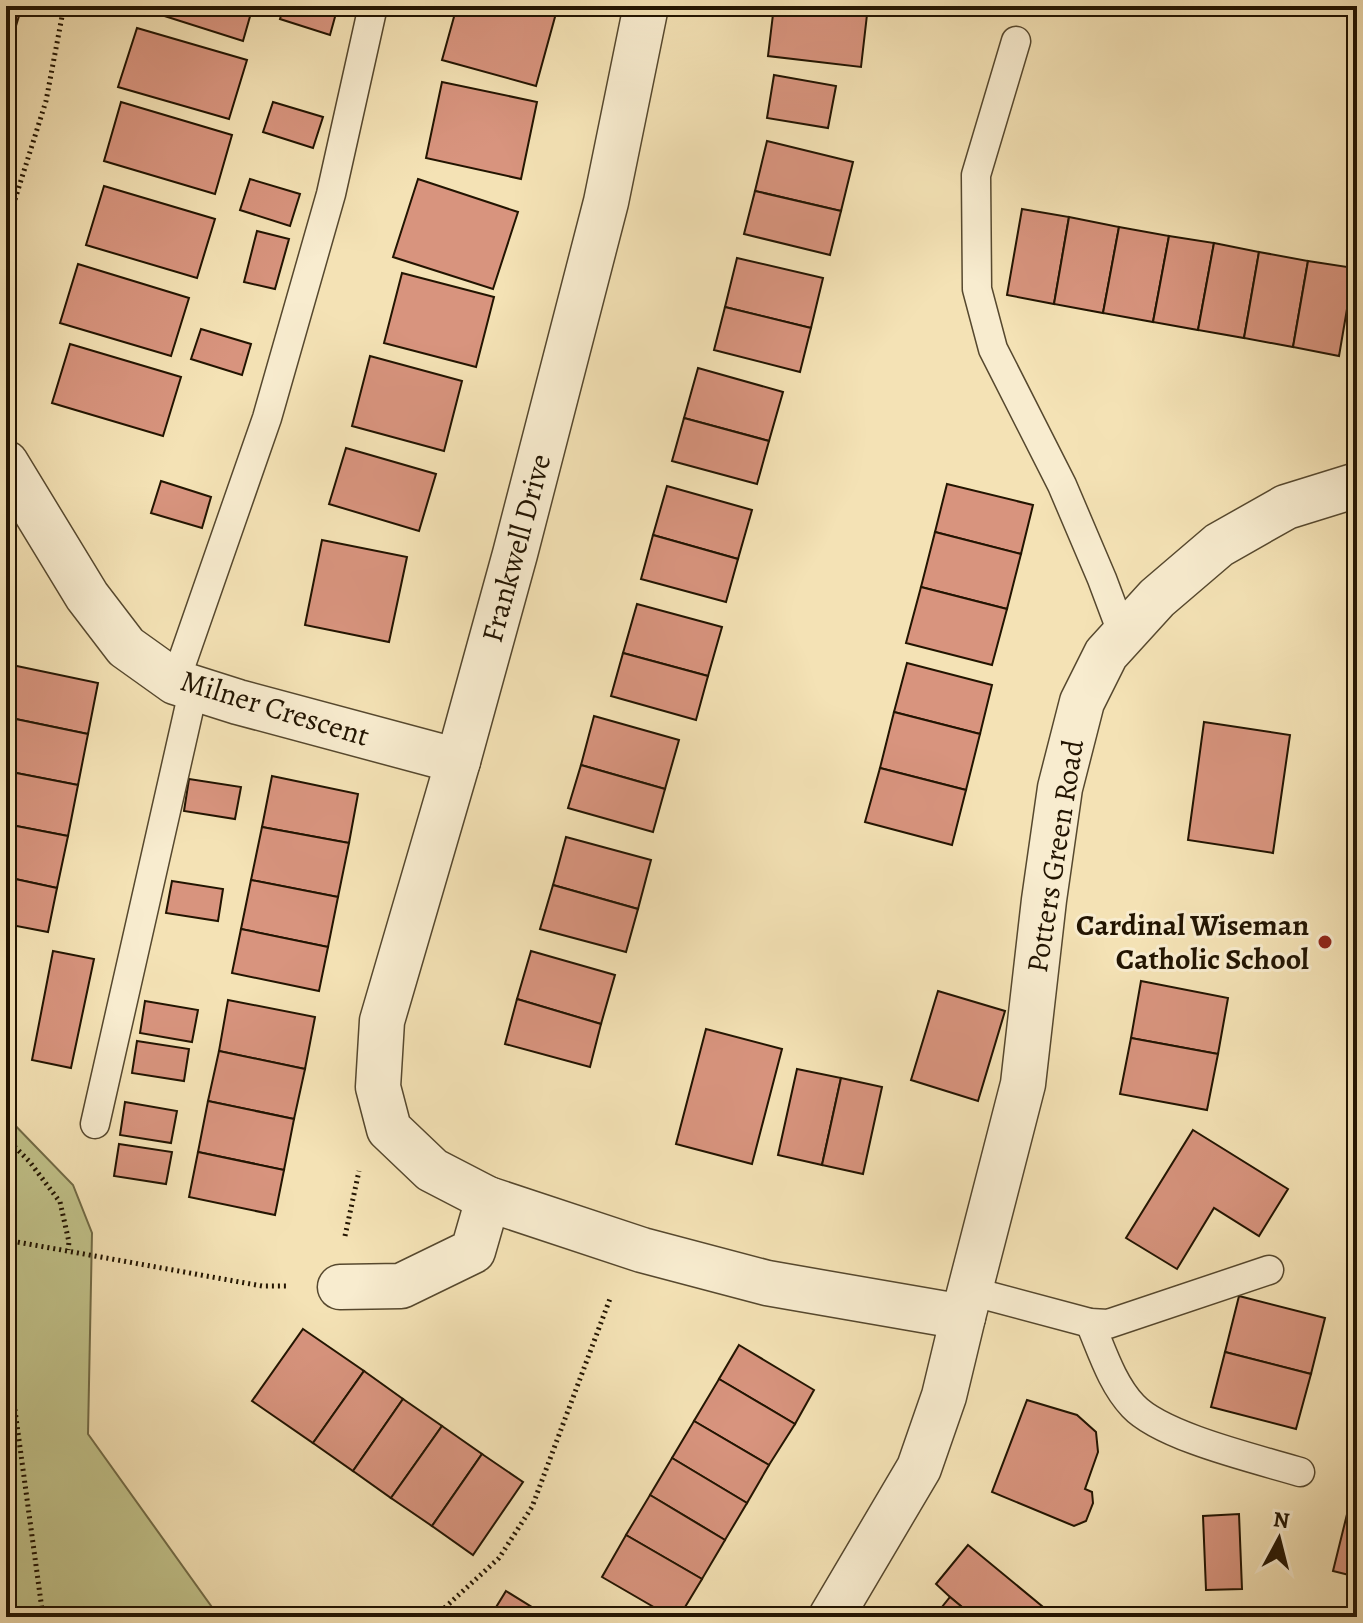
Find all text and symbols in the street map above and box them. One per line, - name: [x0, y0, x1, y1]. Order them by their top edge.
- street label: Frankwell Drive: [472, 449, 560, 647]
- street label: Milner Crescent: [176, 660, 374, 756]
- street label: Potters Green Road: [1017, 736, 1093, 975]
- place label: Cardinal Wiseman Catholic School: [1076, 905, 1309, 979]
- marker: Cardinal Wiseman Catholic School: [1316, 933, 1334, 951]
- north arrow: [1239, 1499, 1319, 1579]
- text: N: [1272, 1504, 1291, 1536]

